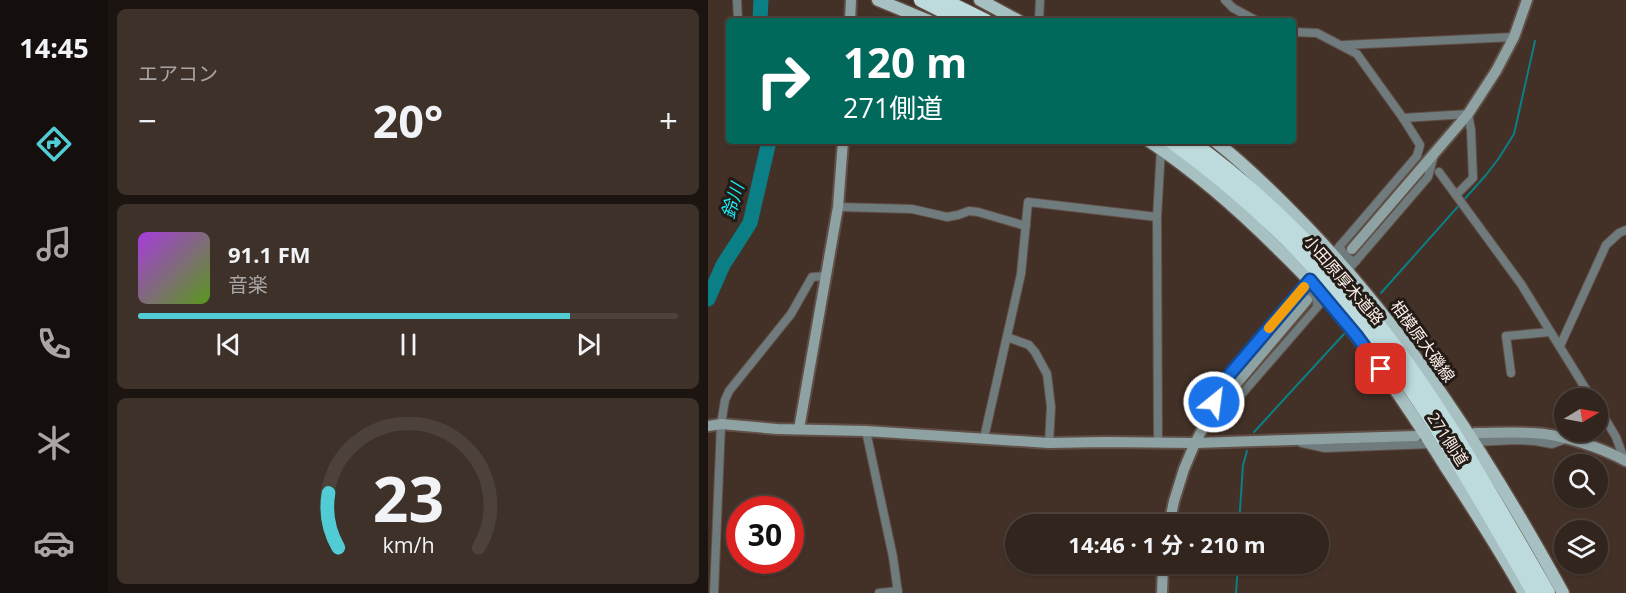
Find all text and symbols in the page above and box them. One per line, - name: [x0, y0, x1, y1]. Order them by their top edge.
- text: 14:45: [19, 29, 89, 66]
- text: 120 m: [843, 33, 967, 90]
- icon: right: [744, 42, 822, 120]
- text: エアコン: [138, 60, 218, 87]
- text: 271側道: [843, 89, 943, 126]
- text: 20°: [373, 90, 443, 151]
- text: −: [138, 98, 157, 143]
- text: +: [659, 98, 678, 143]
- icon: directions: [33, 123, 75, 165]
- water label: 鈴川: [715, 178, 749, 221]
- icon: music: [33, 223, 75, 265]
- street label: 小田原厚木道路: [1299, 231, 1389, 329]
- text: 91.1 FM: [228, 239, 311, 269]
- text: 音楽: [228, 271, 268, 298]
- street label: 相模原大磯線: [1386, 296, 1460, 386]
- icon: phone: [33, 323, 75, 365]
- icon: previous: [212, 328, 245, 361]
- icon: pause: [392, 328, 425, 361]
- icon: next: [572, 328, 605, 361]
- pin: [1355, 343, 1406, 394]
- icon: arrive: [1364, 352, 1397, 385]
- position arrow: [1182, 370, 1246, 434]
- north arrow: [1554, 388, 1608, 442]
- map controls: [1554, 388, 1608, 574]
- street label: 271側道: [1423, 408, 1473, 470]
- icon: climate: [33, 422, 75, 464]
- button: search: [1554, 454, 1608, 508]
- text: 23: [372, 455, 444, 540]
- speed limit sign: 30: [726, 496, 804, 574]
- button: layers: [1554, 520, 1608, 574]
- icon: car: [33, 522, 75, 564]
- text: 14:46 · 1 分 · 210 m: [1068, 529, 1266, 559]
- text: km/h: [382, 531, 434, 560]

